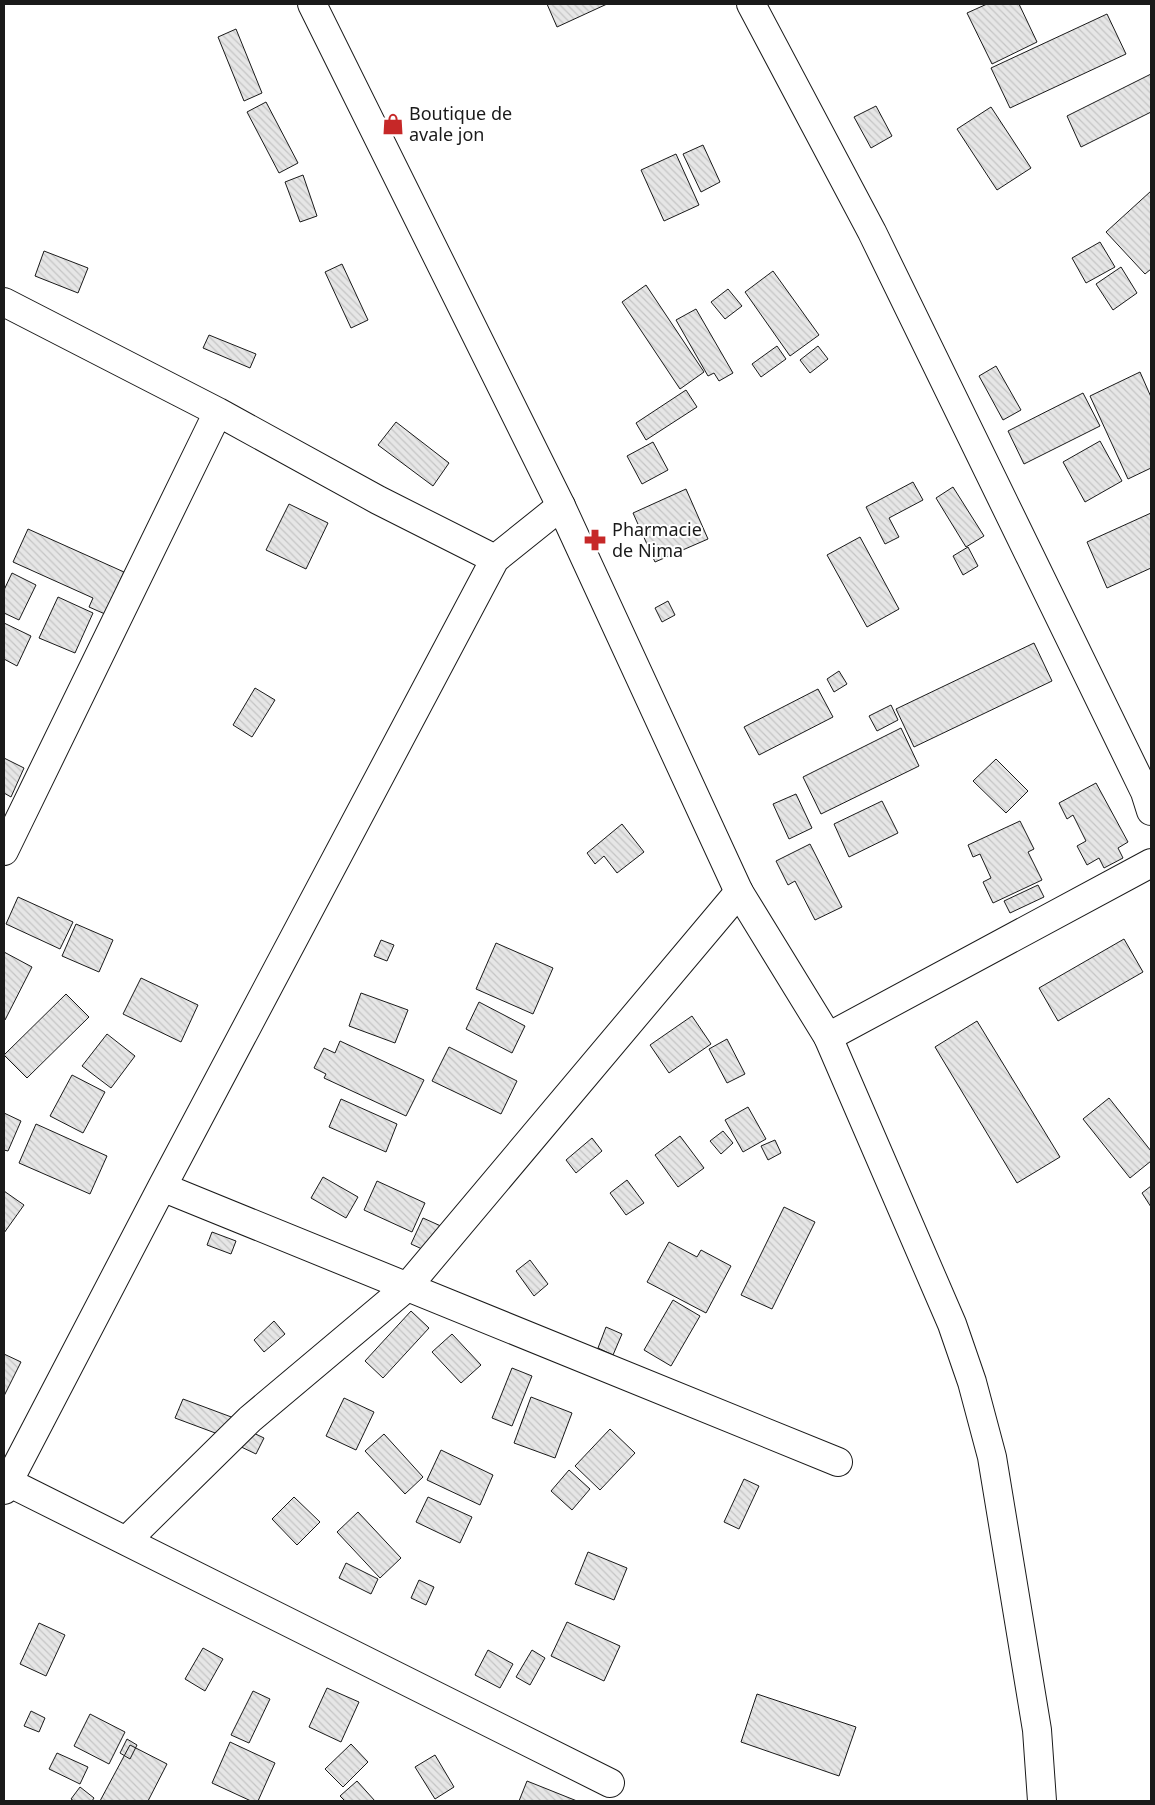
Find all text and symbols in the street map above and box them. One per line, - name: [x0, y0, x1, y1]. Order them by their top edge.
- place label: Boutique de avale jon: [409, 101, 512, 146]
- shop icon: Boutique de avale jon: [380, 111, 406, 137]
- place label: Pharmacie de Nima: [612, 517, 702, 562]
- pharmacy icon: Pharmacie de Nima: [582, 527, 608, 553]

